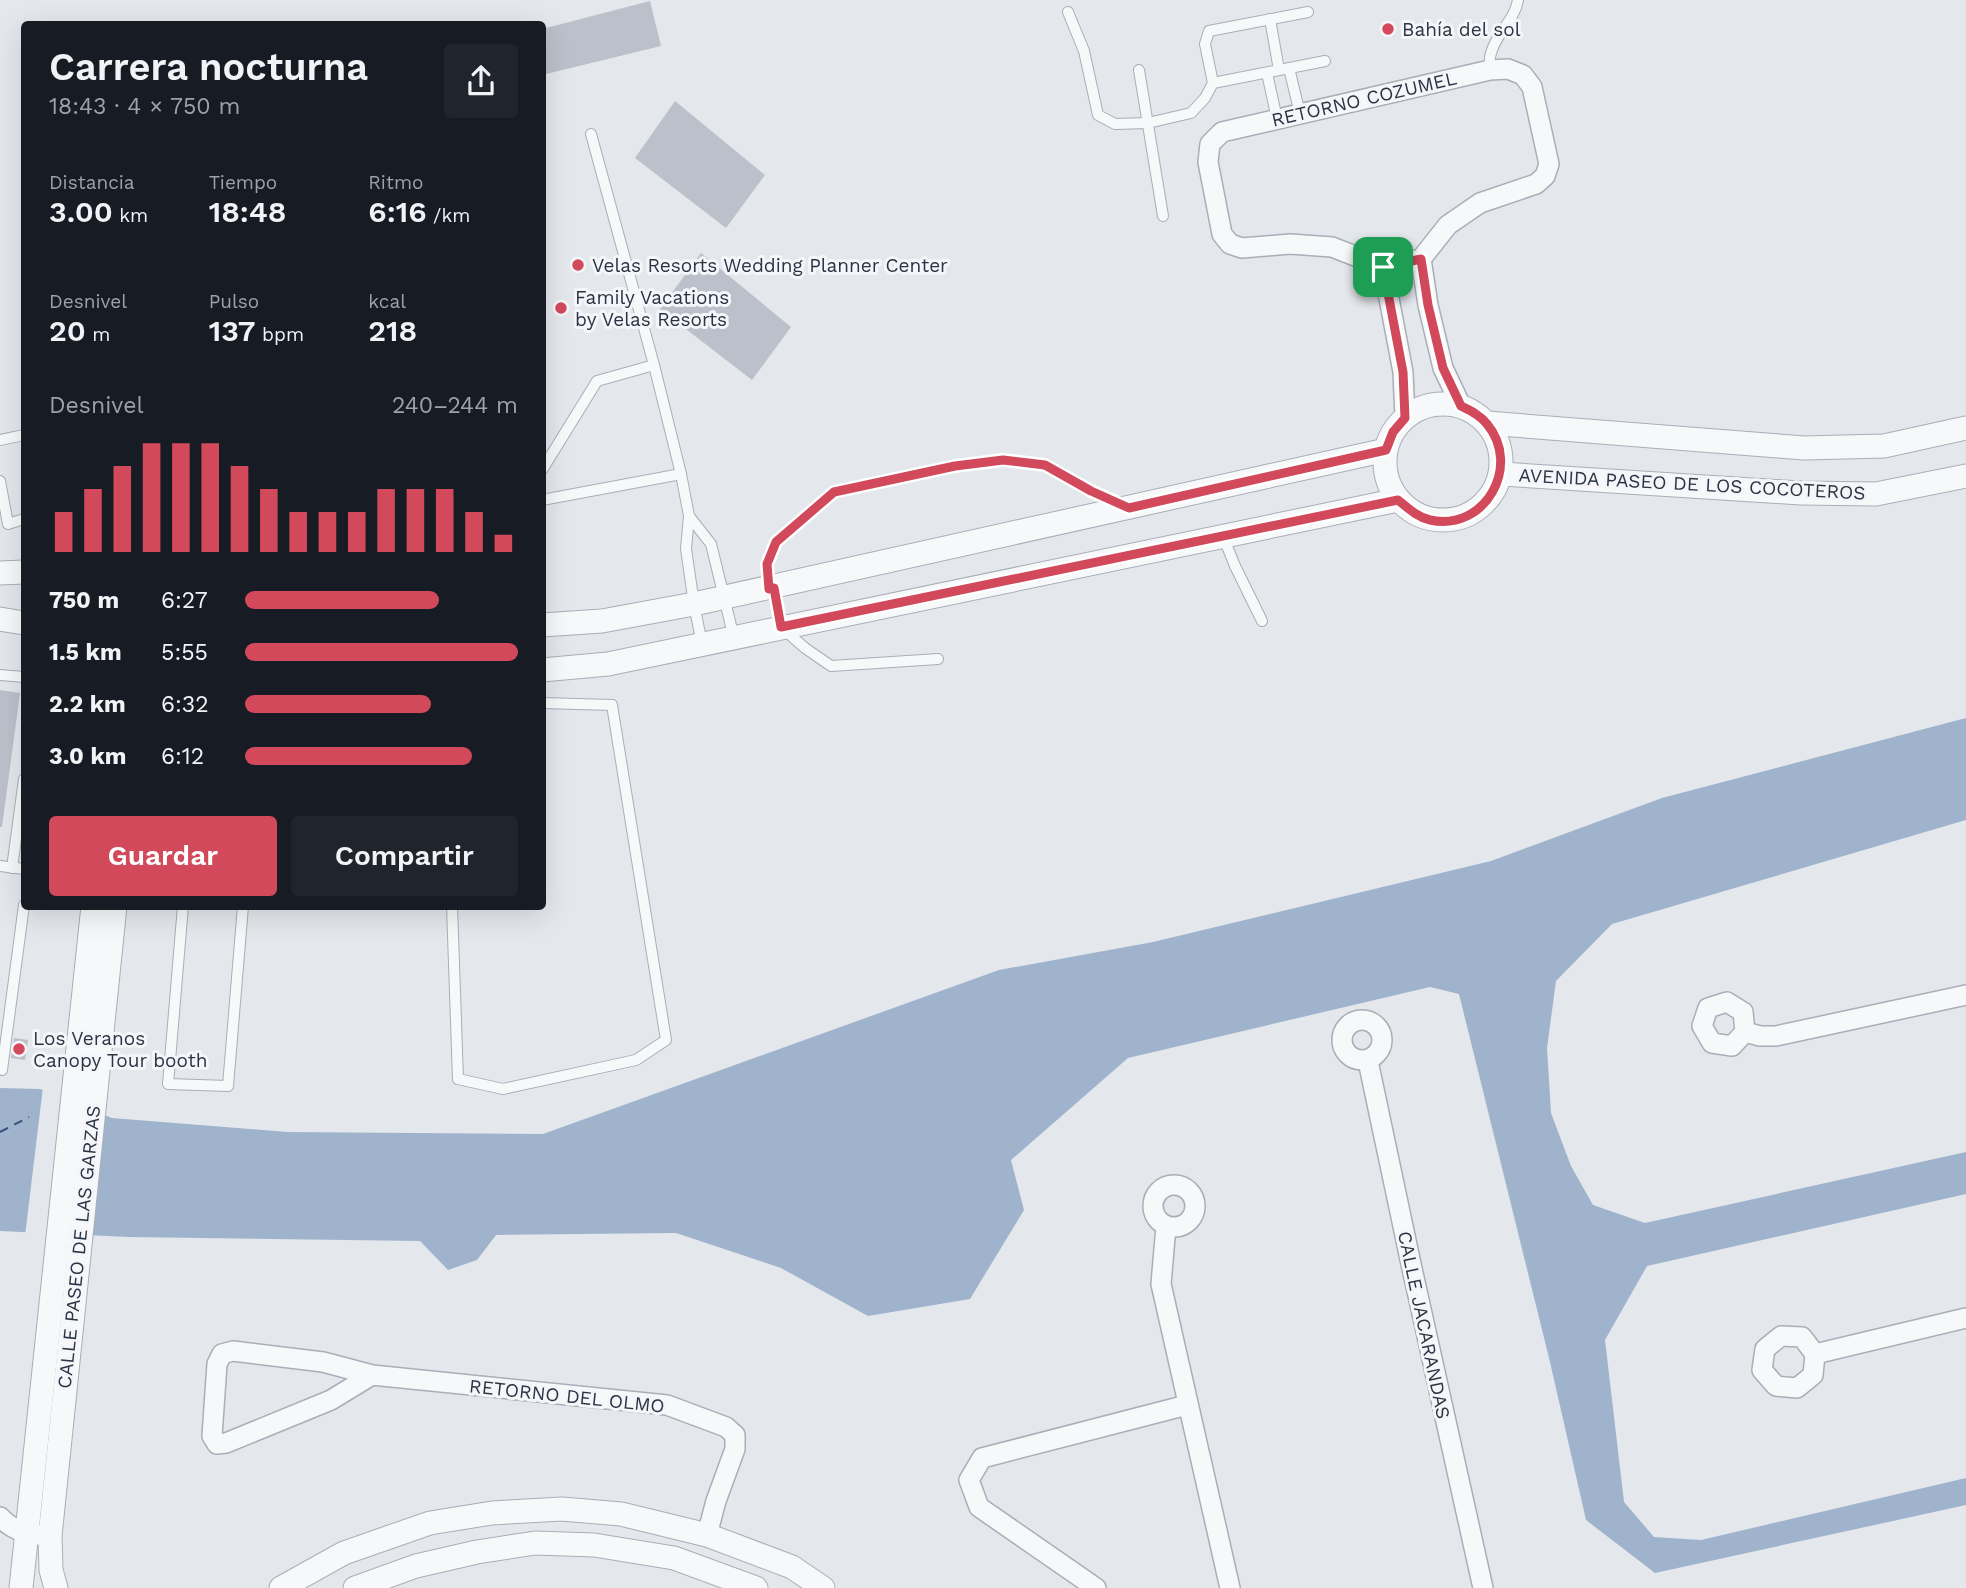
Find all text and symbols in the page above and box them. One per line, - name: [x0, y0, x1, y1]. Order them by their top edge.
- place label: Bahía del sol: [1402, 18, 1521, 41]
- marker: Bahía del sol: [1380, 21, 1396, 37]
- button: share: [444, 44, 518, 118]
- text: Carrera nocturna: [49, 45, 368, 89]
- street label: RETORNO COZUMEL: [1269, 66, 1459, 132]
- text: 18:43 · 4 × 750 m: [49, 93, 240, 120]
- text: Distancia: [49, 171, 135, 194]
- text: Tiempo: [209, 171, 277, 194]
- text: Ritmo: [368, 171, 423, 194]
- text: 3.00: [49, 194, 113, 229]
- text: 18:48: [209, 194, 287, 229]
- text: 6:16: [368, 194, 427, 229]
- text: km: [113, 204, 148, 227]
- text: /km: [427, 204, 470, 227]
- pin: [1353, 237, 1413, 297]
- icon: arrive: [1364, 248, 1402, 286]
- place label: Velas Resorts Wedding Planner Center: [592, 254, 948, 277]
- marker: Velas Resorts Wedding Planner Center: [570, 257, 586, 273]
- place label: Family Vacations by Velas Resorts: [575, 286, 729, 331]
- text: Desnivel: [49, 290, 127, 313]
- text: Pulso: [209, 290, 259, 313]
- text: kcal: [368, 290, 406, 313]
- marker: Family Vacations by Velas Resorts: [553, 300, 569, 316]
- text: 20: [49, 313, 86, 348]
- text: 137: [209, 313, 256, 348]
- text: 218: [368, 313, 417, 348]
- text: m: [86, 323, 110, 346]
- text: bpm: [256, 323, 304, 346]
- text: Desnivel: [49, 392, 144, 419]
- text: 240–244 m: [392, 392, 518, 419]
- street label: AVENIDA PASEO DE LOS COCOTEROS: [1518, 463, 1866, 505]
- text: 750 m: [49, 587, 119, 614]
- text: 6:27: [161, 587, 208, 614]
- text: 1.5 km: [49, 639, 122, 666]
- text: 5:55: [161, 639, 208, 666]
- text: 2.2 km: [49, 691, 126, 718]
- text: 6:32: [161, 691, 209, 718]
- text: 3.0 km: [49, 743, 126, 770]
- text: 6:12: [161, 743, 204, 770]
- button: Guardar: [49, 816, 277, 896]
- button: Compartir: [291, 816, 518, 896]
- place label: Los Veranos Canopy Tour booth: [33, 1027, 207, 1072]
- marker: Los Veranos Canopy Tour booth: [11, 1041, 27, 1057]
- street label: CALLE PASEO DE LAS GARZAS: [53, 1104, 105, 1390]
- street label: CALLE JACARANDAS: [1393, 1229, 1455, 1421]
- street label: RETORNO DEL OLMO: [468, 1374, 666, 1418]

